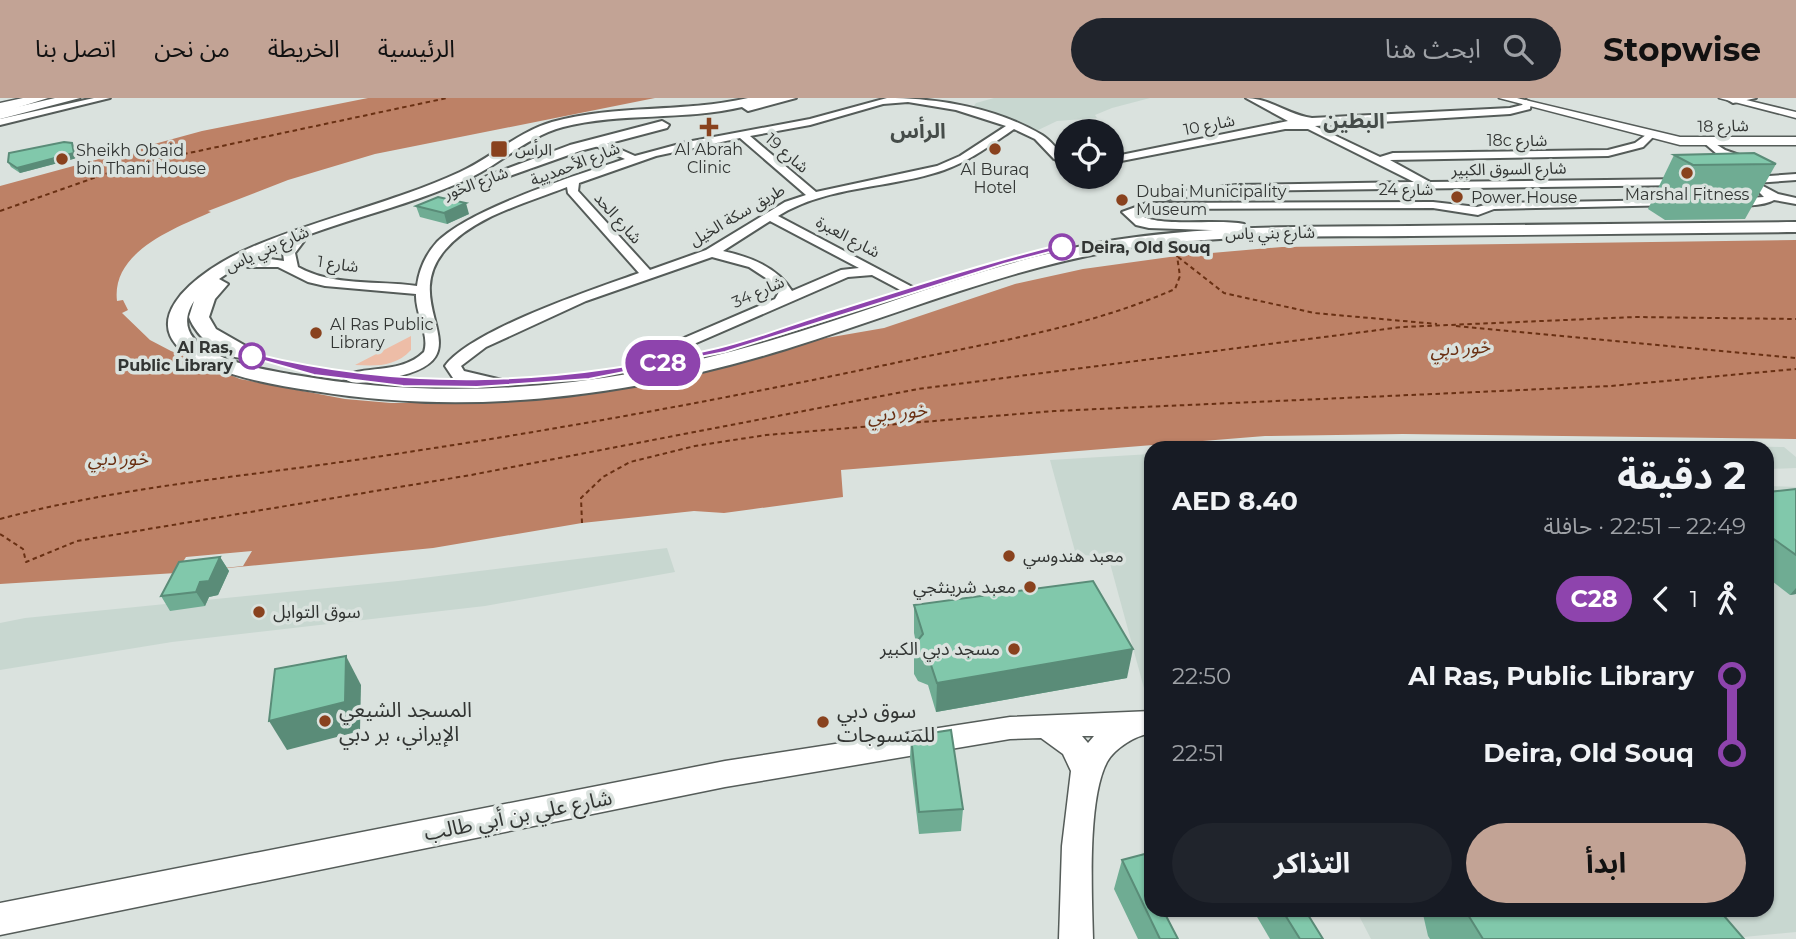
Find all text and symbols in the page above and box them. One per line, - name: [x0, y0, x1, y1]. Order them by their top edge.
- search box: [1071, 18, 1561, 81]
- text: Stopwise: [1603, 29, 1761, 69]
- icon: search: [1499, 30, 1537, 68]
- text: ابحث هنا: [1385, 33, 1481, 65]
- text: اتصل بنا: [35, 34, 116, 63]
- text: من نحن: [154, 34, 230, 63]
- text: الخريطة: [268, 34, 340, 63]
- text: الرئيسية: [378, 34, 455, 63]
- district label: البطين: [1323, 108, 1385, 133]
- street label: شارع 10: [1182, 111, 1237, 142]
- district label: الرأس: [890, 116, 946, 143]
- street label: شارع 18: [1697, 116, 1749, 139]
- marker: Al Abrah Clinic: [699, 117, 719, 137]
- map controls: [1054, 119, 1124, 189]
- button: locate: [1054, 119, 1124, 189]
- street label: شارع 19: [760, 129, 812, 179]
- street label: 18c شارع: [1487, 131, 1547, 153]
- street label: شارع الأحمديية: [528, 138, 623, 193]
- marker: الرأس: [489, 139, 509, 159]
- place label: الرأس: [515, 139, 552, 159]
- place label: Al Abrah Clinic: [675, 140, 743, 177]
- place label: Sheikh Obaid bin Thani House: [76, 141, 206, 178]
- marker: Al Buraq Hotel: [987, 141, 1003, 157]
- marker: Sheikh Obaid bin Thani House: [54, 151, 70, 167]
- street label: شارع السوق الكبير: [1450, 158, 1567, 183]
- place label: Al Buraq Hotel: [961, 160, 1029, 197]
- street label: شارع الخور: [440, 163, 512, 207]
- marker: Marshal Fitness: [1679, 165, 1695, 181]
- street label: طريق سكة الخيل: [686, 180, 789, 251]
- street label: شارع 24: [1379, 180, 1433, 202]
- place label: Dubai Municipality Museum: [1136, 182, 1287, 219]
- place label: Marshal Fitness: [1625, 185, 1749, 204]
- place label: Power House: [1471, 188, 1577, 207]
- street label: شارع الحد: [588, 189, 646, 249]
- marker: Power House: [1449, 189, 1465, 205]
- marker: Dubai Municipality Museum: [1114, 192, 1130, 208]
- street label: شارع العبرة: [812, 212, 883, 264]
- street label: شارع بني ياس: [222, 222, 313, 279]
- street label: شارع بني ياس: [1225, 223, 1315, 246]
- marker: Deira, Old Souq: [1049, 234, 1075, 260]
- place label: Deira, Old Souq: [1081, 238, 1211, 257]
- street label: شارع 1: [316, 252, 360, 279]
- street label: شارع 34: [729, 272, 788, 315]
- place label: Al Ras Public Library: [330, 315, 434, 352]
- marker: Al Ras Public Library: [308, 325, 324, 341]
- water label: خور دبي: [1429, 334, 1492, 365]
- place label: Al Ras, Public Library: [118, 338, 233, 375]
- line badge: C28: [623, 340, 703, 386]
- marker: Al Ras, Public Library: [239, 343, 265, 369]
- text: C28: [639, 348, 687, 377]
- water label: خور دبي: [866, 398, 930, 431]
- water label: خور دبي: [88, 447, 149, 473]
- text: 2 دقيقة: [1617, 452, 1746, 499]
- text: AED 8.40: [1172, 485, 1298, 517]
- text: 22:49 – 22:51 · حافلة: [1544, 512, 1746, 540]
- place label: معبد هندوسي: [1023, 545, 1124, 569]
- marker: معبد هندوسي: [1001, 548, 1017, 564]
- place label: معبد شرينثجي: [913, 576, 1016, 600]
- marker: معبد شرينثجي: [1022, 579, 1038, 595]
- icon: back: [1642, 580, 1680, 618]
- icon: walk: [1708, 580, 1746, 618]
- text: C28: [1570, 584, 1618, 613]
- text: 1: [1690, 585, 1698, 613]
- place label: سوق التوابل: [273, 601, 361, 623]
- marker: سوق التوابل: [251, 604, 267, 620]
- place label: مسجد دبي الكبير: [879, 638, 1000, 662]
- marker: مسجد دبي الكبير: [1006, 641, 1022, 657]
- text: Al Ras, Public Library: [1408, 660, 1694, 692]
- text: 22:50: [1172, 662, 1231, 690]
- place label: المسجد الشيعي الإيراني، بر دبي: [339, 697, 472, 749]
- place label: سوق دبي للمنسوجات: [837, 698, 935, 747]
- marker: المسجد الشيعي الإيراني، بر دبي: [317, 713, 333, 729]
- marker: سوق دبي للمنسوجات: [815, 714, 831, 730]
- text: Deira, Old Souq: [1483, 737, 1694, 769]
- text: 22:51: [1172, 739, 1224, 767]
- street label: شارع علي بن أبي طالب: [422, 785, 615, 849]
- button: التذاكر: [1172, 823, 1452, 903]
- button: ابدأ: [1466, 823, 1746, 903]

